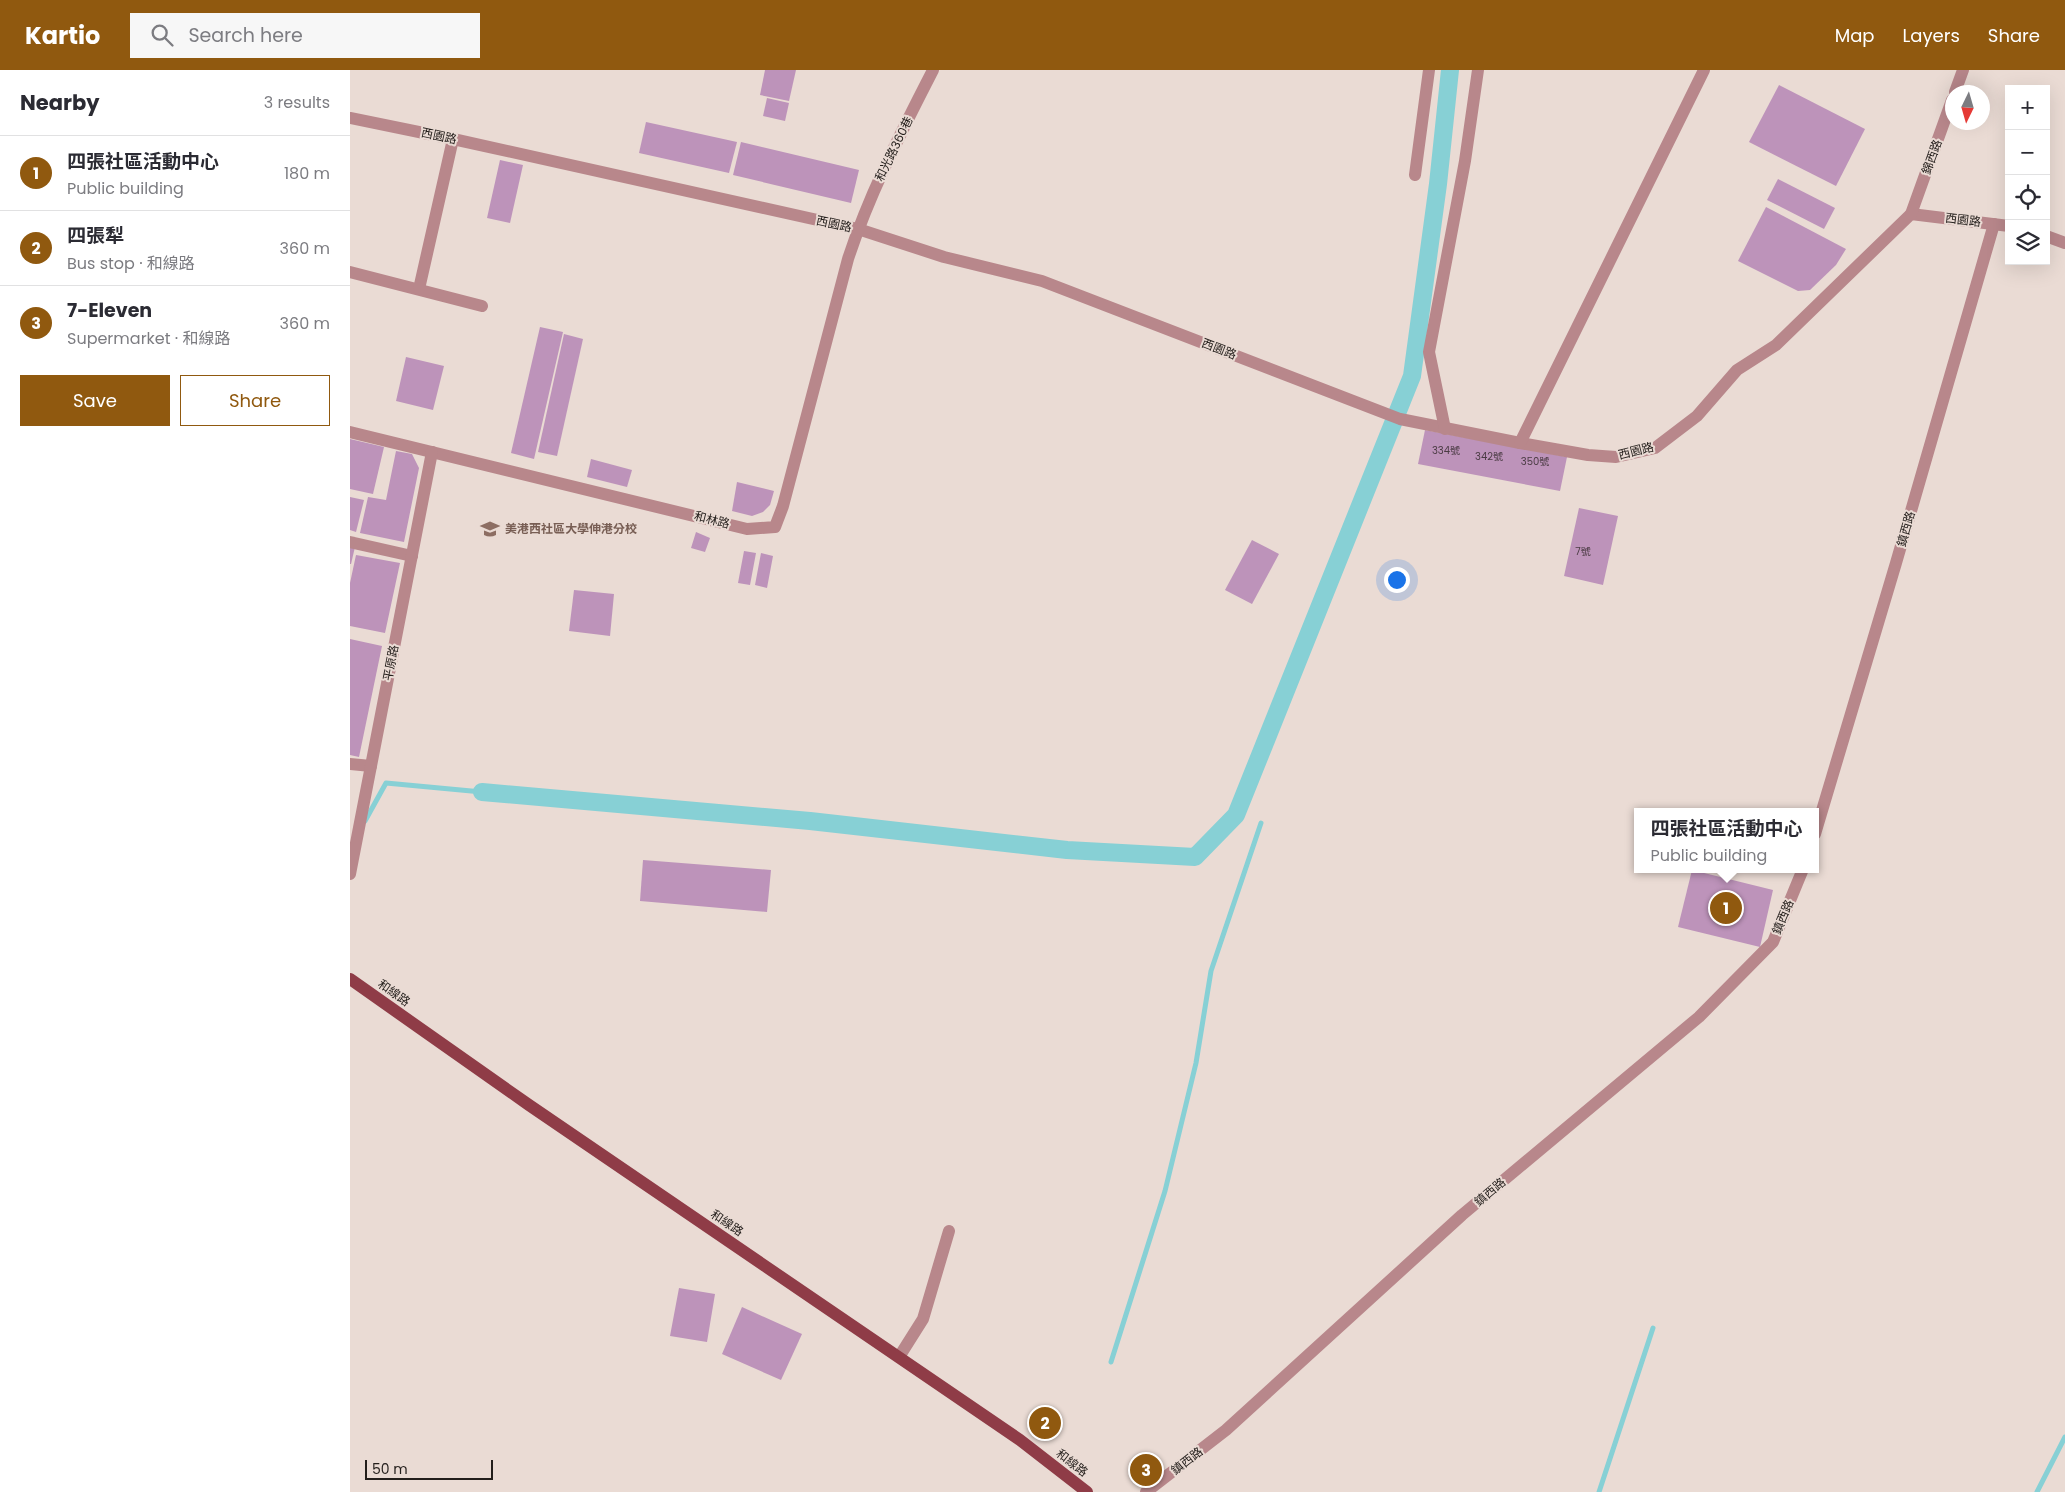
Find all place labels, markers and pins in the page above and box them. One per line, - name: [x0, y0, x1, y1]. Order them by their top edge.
- school or university icon: 美港西社區大學伸港分校: [479, 518, 501, 540]
- place label: 美港西社區大學伸港分校: [505, 520, 637, 537]
- pin: 1: [1710, 889, 1742, 927]
- pin: 2: [1029, 1404, 1061, 1442]
- pin: 3: [1130, 1451, 1162, 1489]

